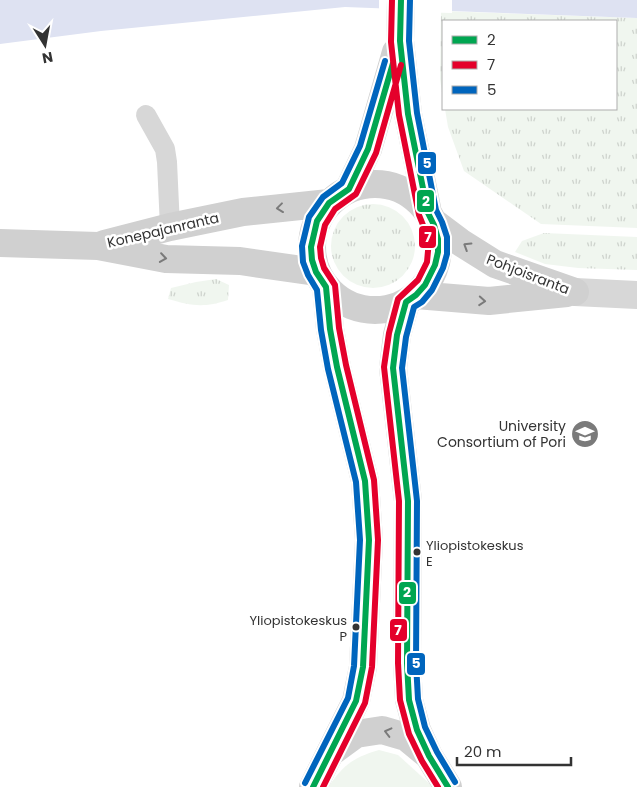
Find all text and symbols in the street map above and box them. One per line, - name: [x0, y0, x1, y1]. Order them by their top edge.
- north arrow: [20, 20, 70, 70]
- legend: [442, 20, 617, 110]
- text: 2: [487, 29, 496, 50]
- text: N: [40, 47, 55, 69]
- text: 7: [487, 54, 495, 75]
- text: 5: [487, 79, 496, 100]
- line badge: 5: [417, 151, 437, 175]
- text: 5: [422, 153, 432, 173]
- line badge: 2: [416, 189, 435, 213]
- text: 2: [422, 191, 430, 211]
- one-way arrow: [276, 202, 284, 213]
- street label: Konepajanranta: [105, 207, 221, 253]
- line badge: 7: [418, 225, 437, 249]
- text: 7: [424, 227, 432, 247]
- one-way arrow: [463, 243, 472, 253]
- street label: Pohjoisranta: [484, 249, 572, 299]
- one-way arrow: [159, 252, 167, 263]
- one-way arrow: [479, 295, 487, 306]
- place label: University Consortium of Pori: [437, 416, 566, 452]
- school or university icon: University Consortium of Pori: [570, 419, 600, 449]
- place label: Yliopistokeskus E: [426, 536, 524, 571]
- marker: Yliopistokeskus E: [412, 547, 422, 557]
- line badge: 2: [398, 581, 417, 605]
- text: 2: [403, 582, 411, 602]
- place label: Yliopistokeskus P: [250, 611, 347, 646]
- line badge: 7: [389, 618, 408, 642]
- text: 7: [394, 620, 402, 640]
- marker: Yliopistokeskus P: [351, 622, 361, 632]
- line badge: 5: [406, 652, 426, 676]
- text: 5: [411, 653, 421, 673]
- one-way arrow: [384, 727, 392, 738]
- scale bar: [457, 734, 571, 766]
- text: 20 m: [464, 741, 502, 762]

